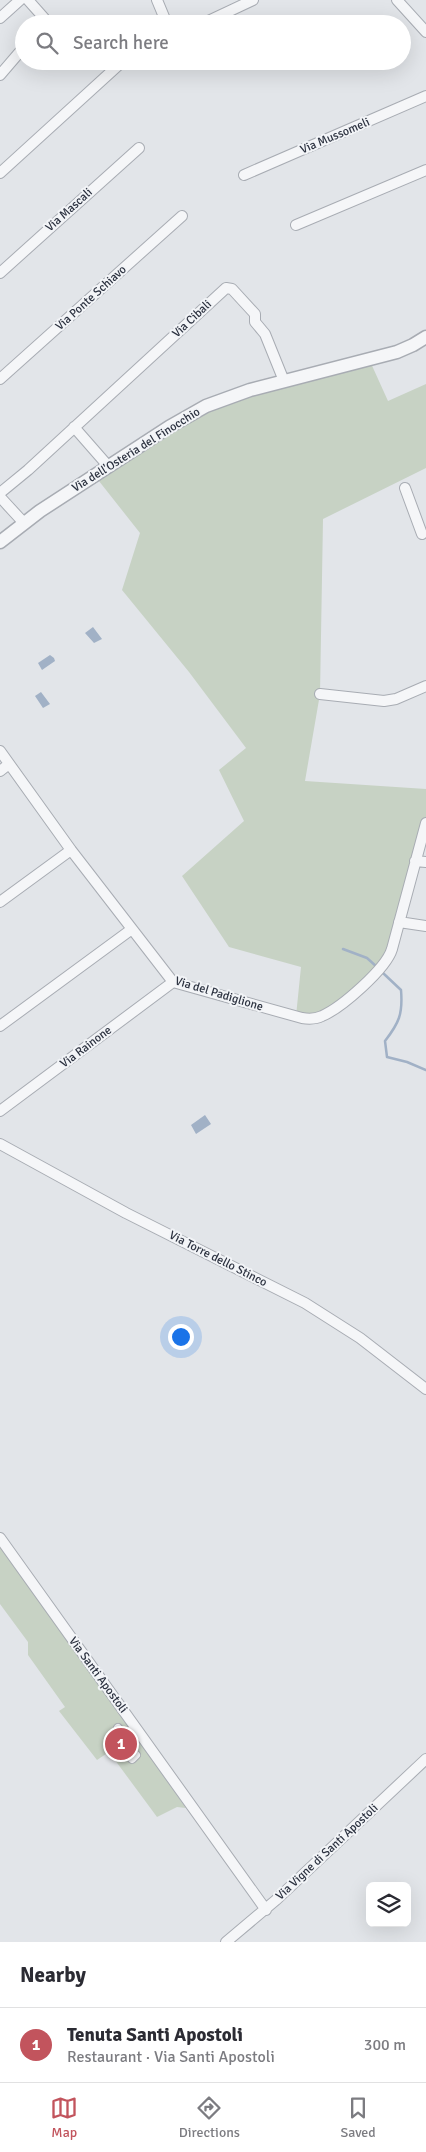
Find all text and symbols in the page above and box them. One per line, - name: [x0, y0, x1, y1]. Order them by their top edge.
- search box: [15, 15, 411, 70]
- icon: search: [33, 29, 61, 57]
- text: Search here: [73, 31, 169, 55]
- street label: Via Mussomeli: [298, 115, 372, 157]
- street label: Via Mascali: [42, 185, 96, 235]
- street label: Via Ponte Schiavo: [52, 262, 130, 334]
- street label: Via Cibali: [169, 297, 215, 341]
- street label: Via dell'Osteria del Finocchio: [69, 404, 203, 496]
- street label: Via del Padiglione: [173, 973, 265, 1015]
- street label: Via Rainone: [57, 1023, 115, 1071]
- street label: Via Torre dello Stinco: [167, 1228, 269, 1290]
- your location: [168, 1324, 194, 1350]
- street label: Via Santi Apostoli: [65, 1634, 131, 1716]
- pin: 1: [105, 1725, 137, 1763]
- street label: Via Vigne di Santi Apostoli: [273, 1801, 381, 1903]
- map controls: [366, 1882, 411, 1927]
- button: layers: [366, 1882, 411, 1927]
- text: Nearby: [20, 1962, 86, 1988]
- text: Tenuta Santi Apostoli: [67, 2023, 243, 2047]
- text: 1: [32, 2035, 40, 2055]
- text: 300 m: [364, 2035, 406, 2055]
- text: Restaurant · Via Santi Apostoli: [67, 2047, 275, 2067]
- tab: Map: [50, 2094, 78, 2141]
- tab: Directions: [179, 2094, 240, 2141]
- tab: Saved: [340, 2094, 376, 2141]

